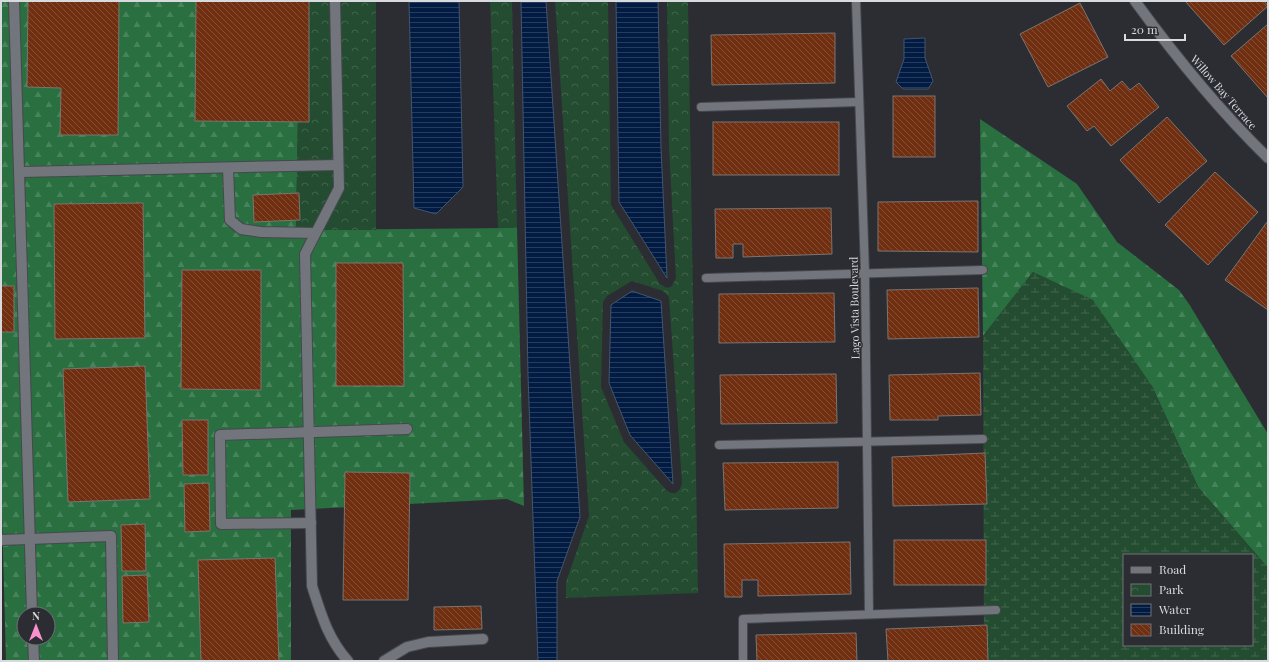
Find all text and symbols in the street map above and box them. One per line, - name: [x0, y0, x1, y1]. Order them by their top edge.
- scale bar: [1125, 16, 1185, 42]
- text: 20 m: [1131, 21, 1158, 37]
- street label: Willow Bay Terrace: [1187, 51, 1261, 133]
- street label: Lago Vista Boulevard: [846, 256, 862, 359]
- legend: [1123, 554, 1253, 646]
- text: Road: [1159, 561, 1186, 577]
- text: Park: [1159, 581, 1184, 597]
- text: Water: [1158, 601, 1192, 617]
- north arrow: [16, 606, 56, 646]
- text: N: [32, 608, 40, 623]
- text: Building: [1159, 621, 1205, 637]

